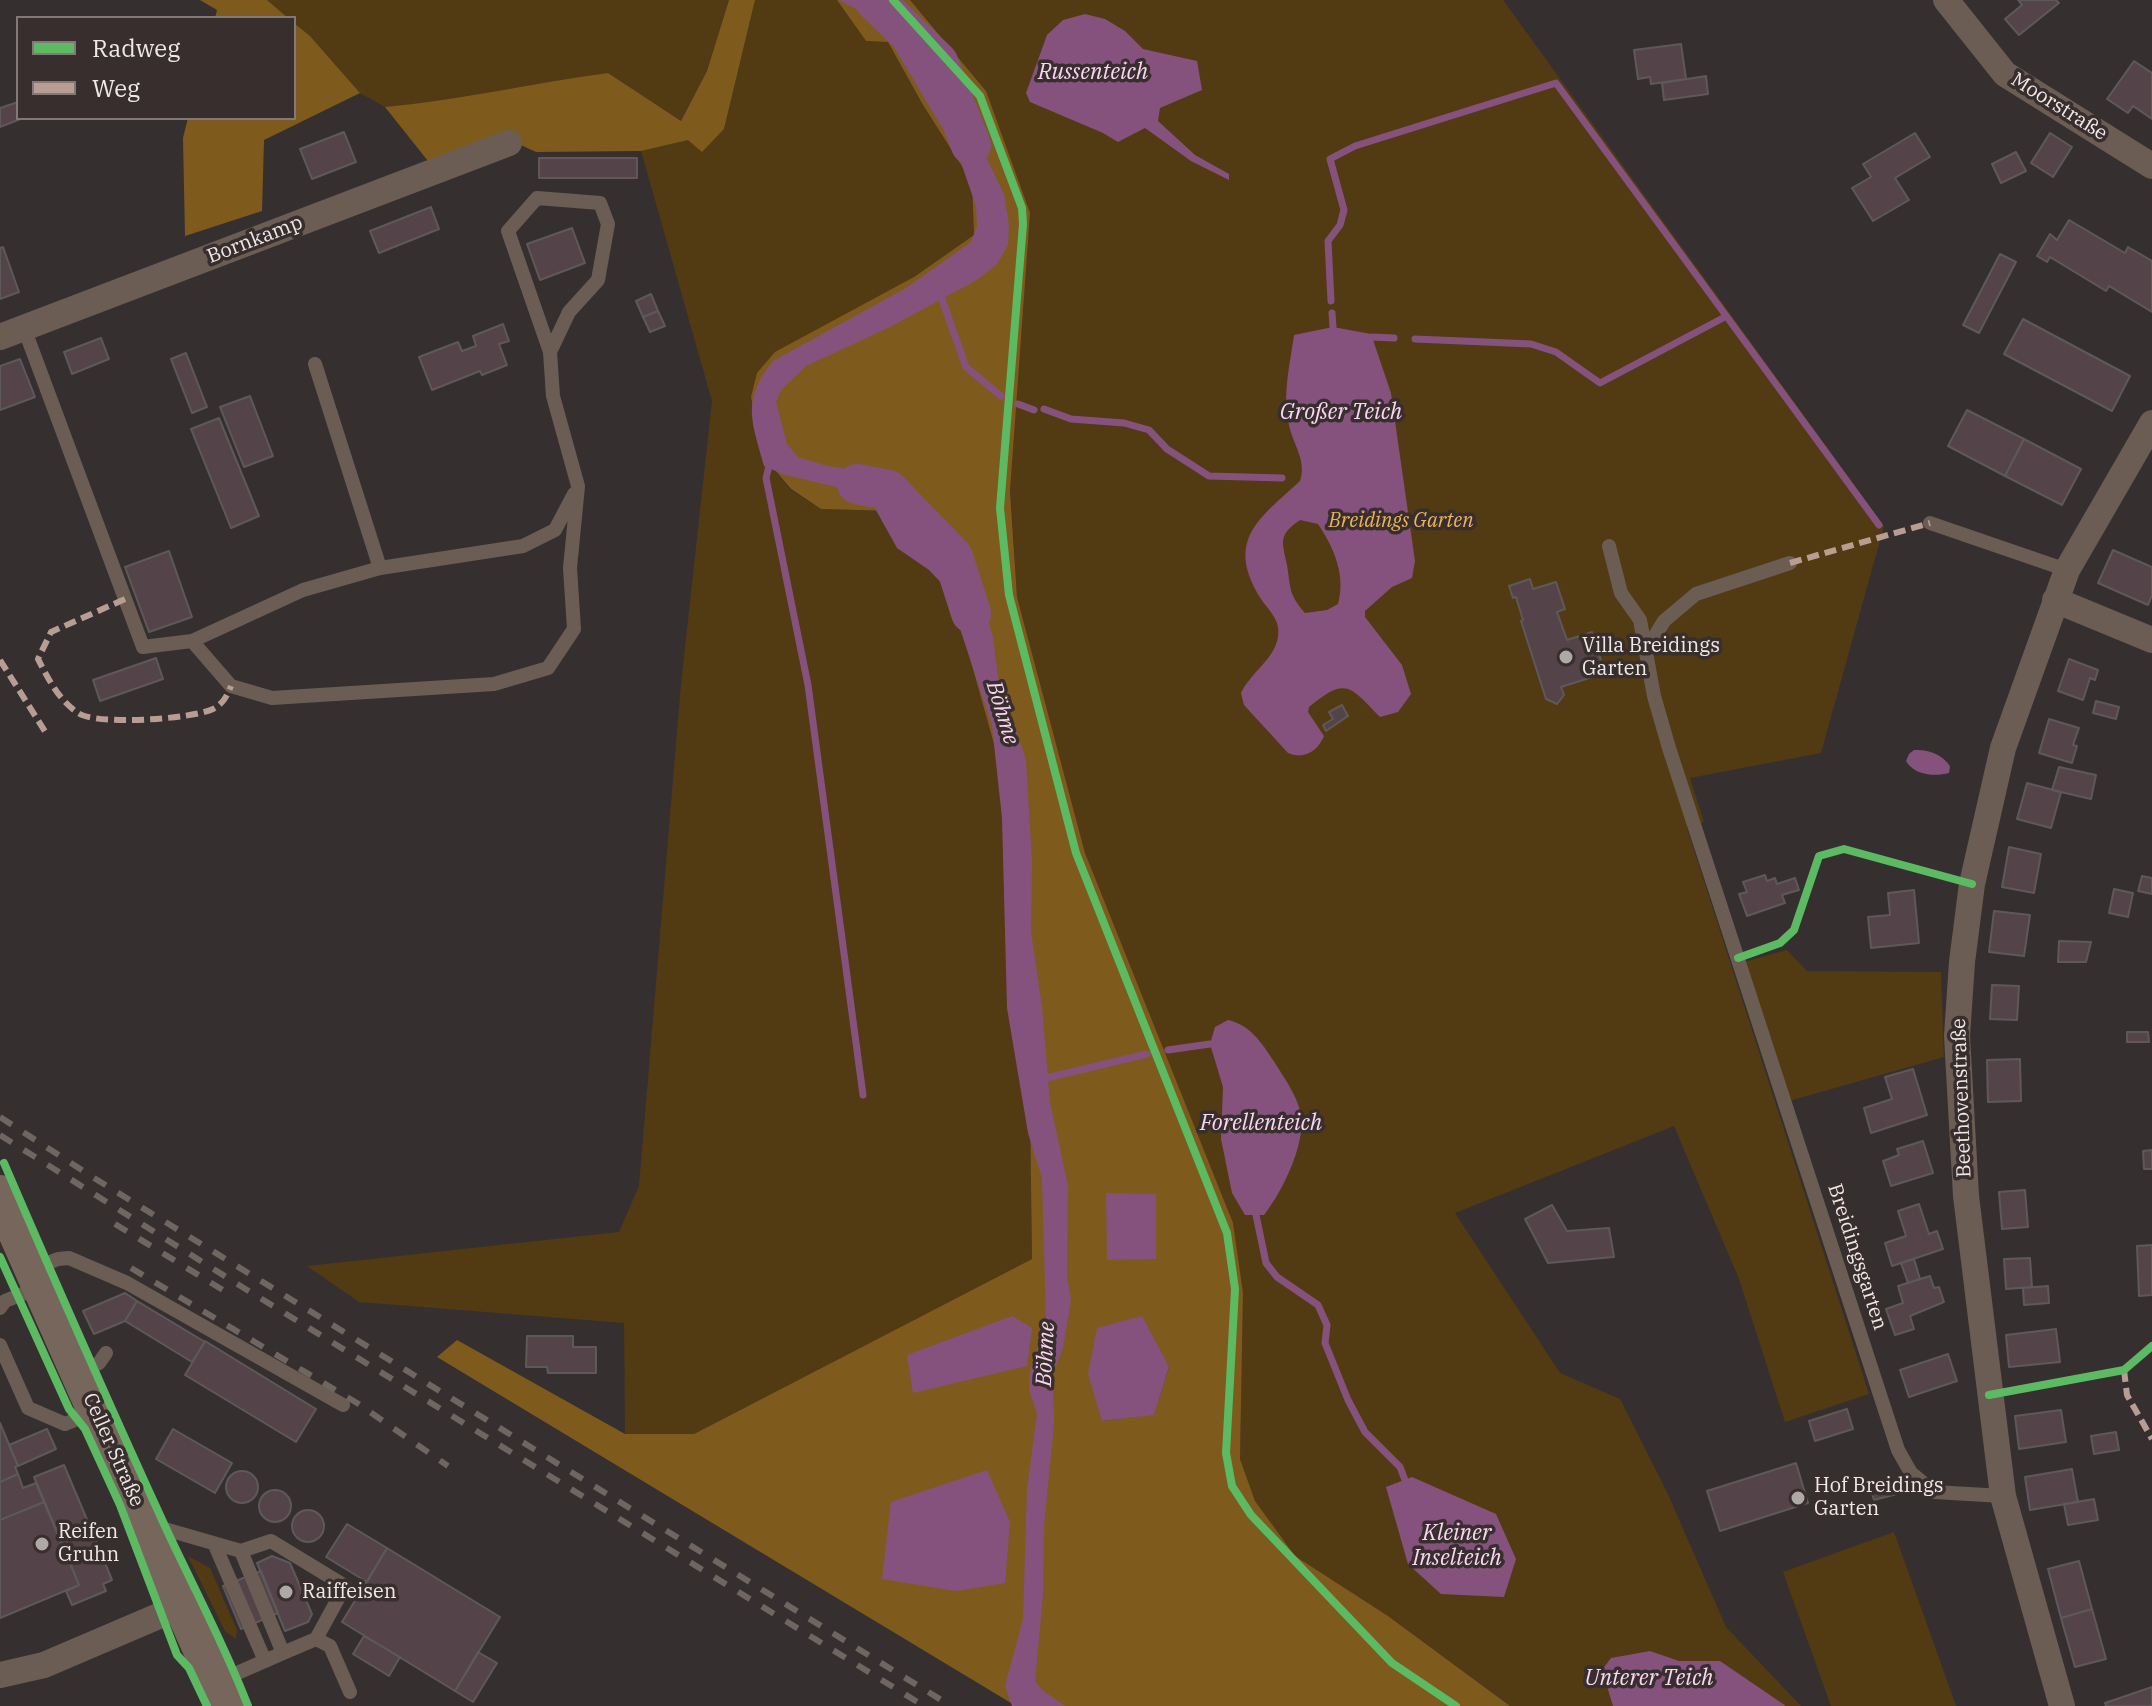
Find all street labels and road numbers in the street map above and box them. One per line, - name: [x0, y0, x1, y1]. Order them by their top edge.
- street label: Moorstraße: [2006, 68, 2112, 146]
- street label: Bornkamp: [204, 211, 306, 269]
- street label: Beethovenstraße: [1947, 1018, 1977, 1178]
- street label: Breidingsgarten: [1822, 1181, 1892, 1333]
- street label: Celler Straße: [77, 1389, 149, 1511]

